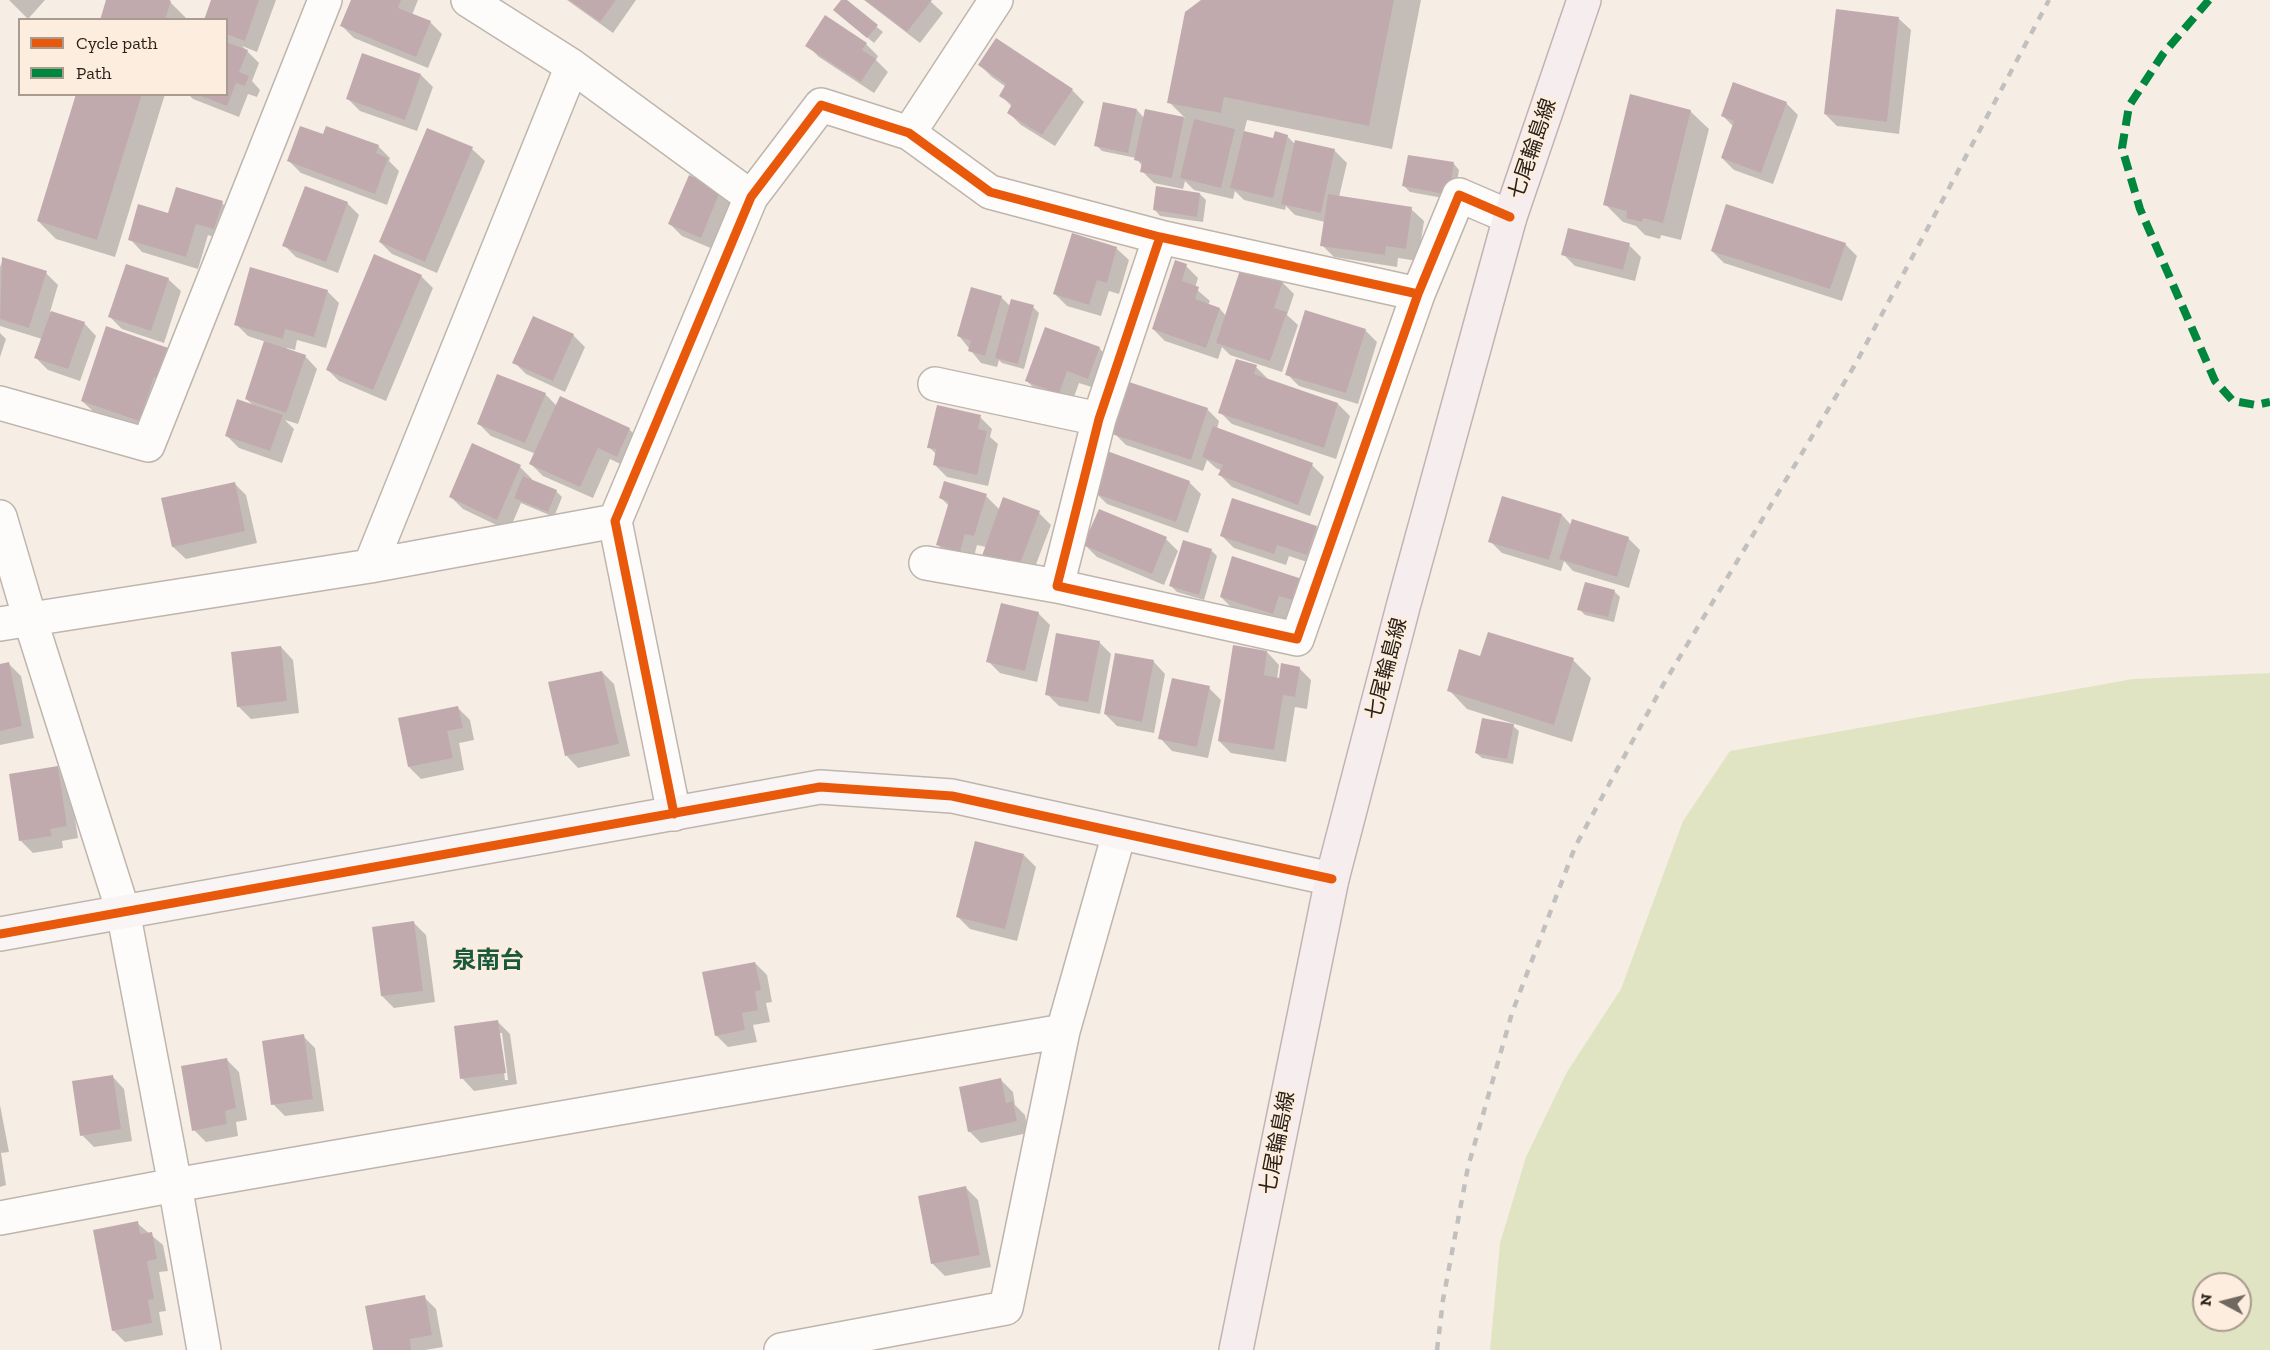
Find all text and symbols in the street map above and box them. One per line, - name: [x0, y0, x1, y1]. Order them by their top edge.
- legend: [18, 18, 228, 96]
- text: Cycle path: [76, 32, 158, 54]
- text: Path: [76, 62, 112, 84]
- street label: 七尾輪島線: [1504, 95, 1562, 203]
- street label: 七尾輪島線: [1361, 615, 1413, 723]
- district label: 泉南台: [452, 947, 524, 975]
- street label: 七尾輪島線: [1256, 1089, 1300, 1197]
- north arrow: [2192, 1272, 2252, 1332]
- text: N: [2195, 1293, 2216, 1307]

